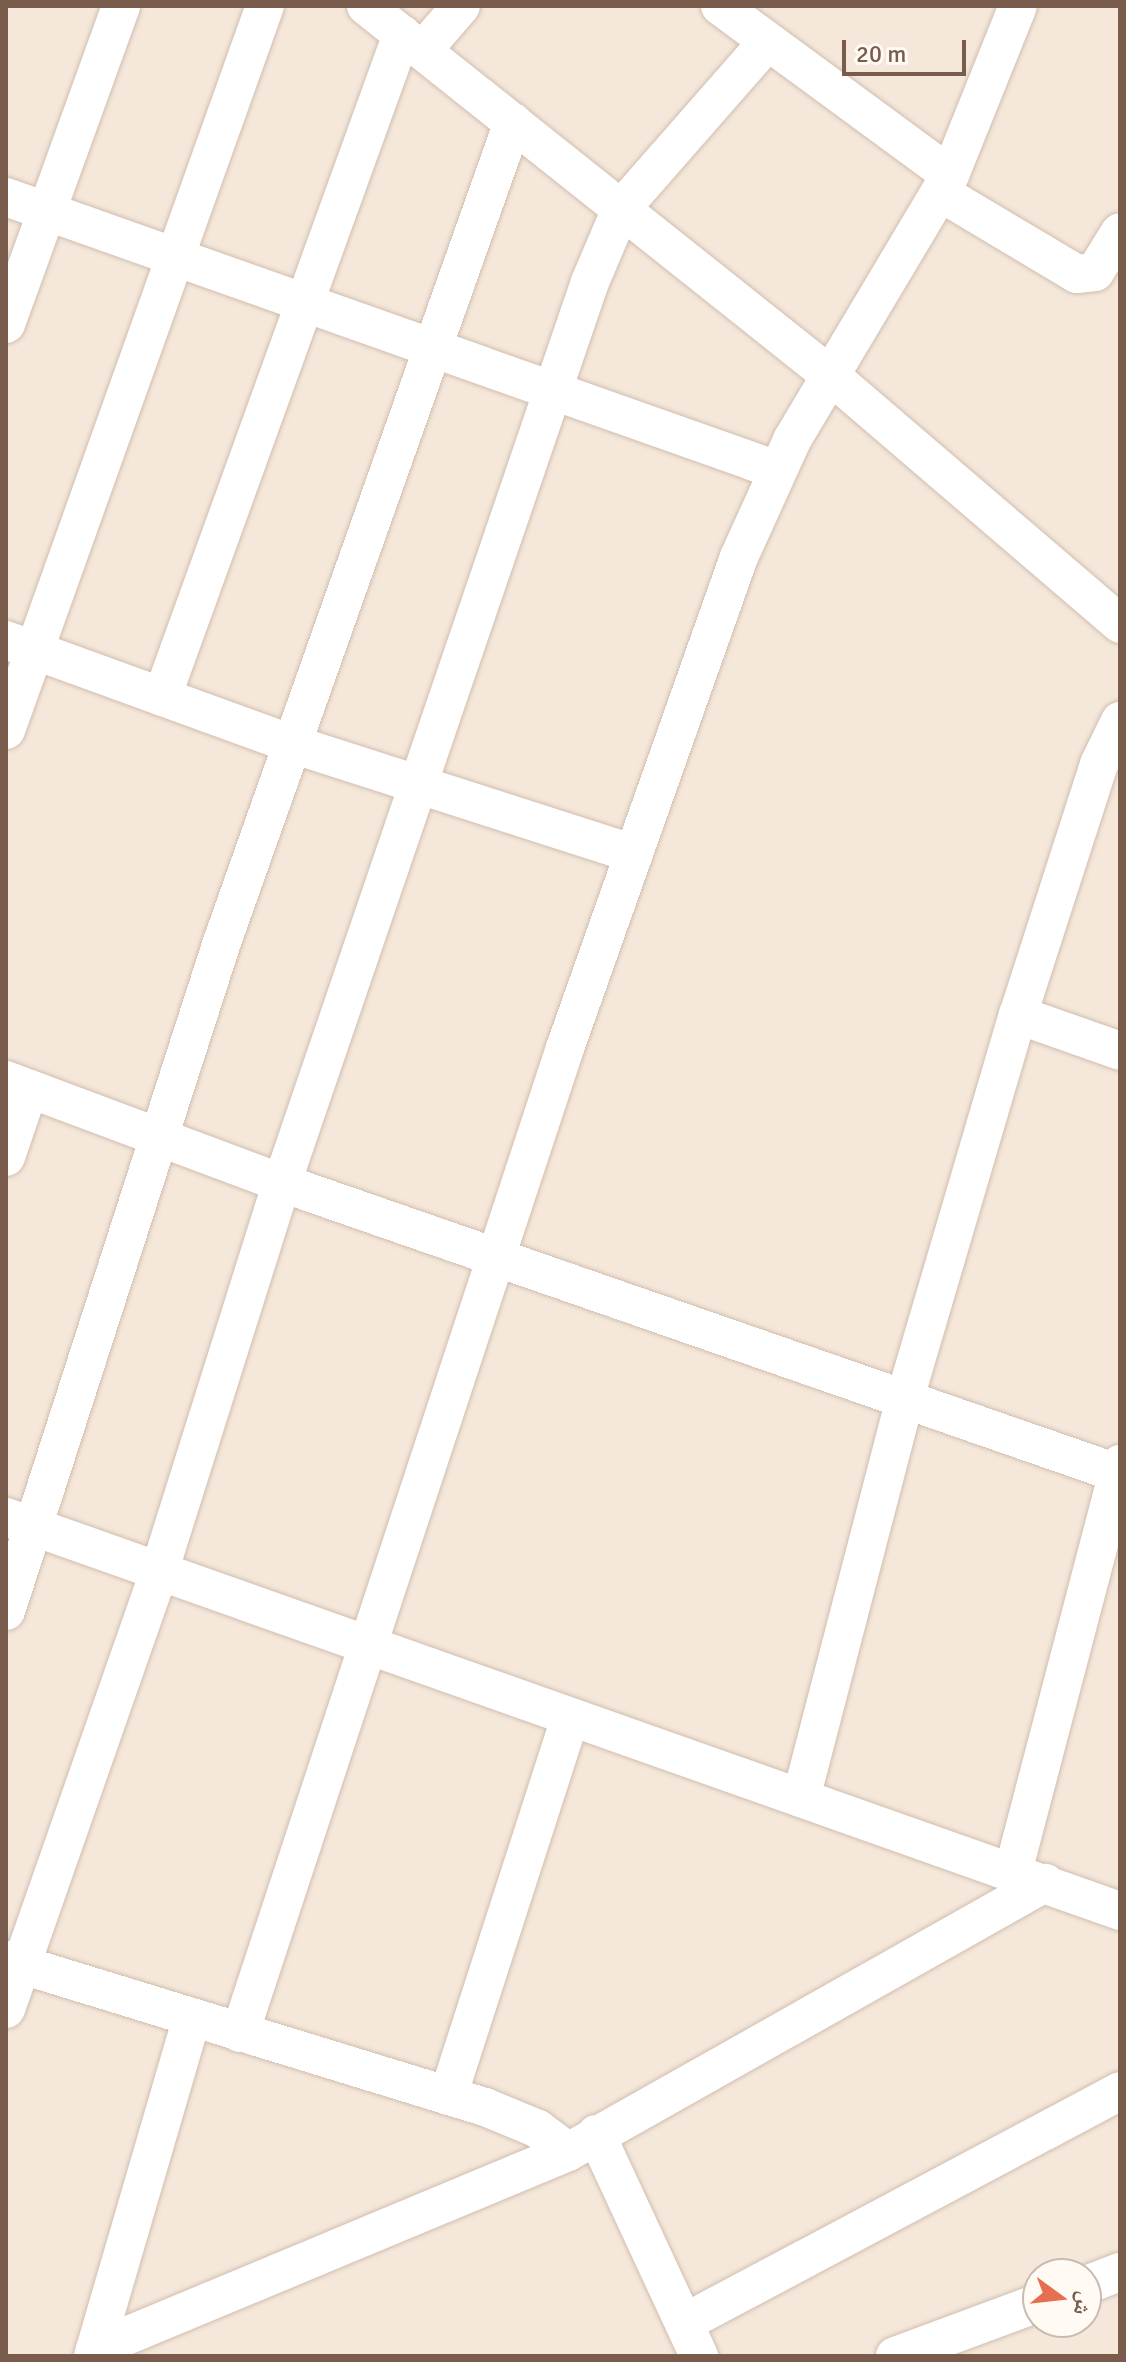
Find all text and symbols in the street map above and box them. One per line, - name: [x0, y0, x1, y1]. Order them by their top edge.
- scale bar: [846, 24, 970, 74]
- text: 20 m: [856, 39, 906, 69]
- north arrow: [1022, 2258, 1102, 2338]
- text: ش: [1068, 2289, 1100, 2319]

